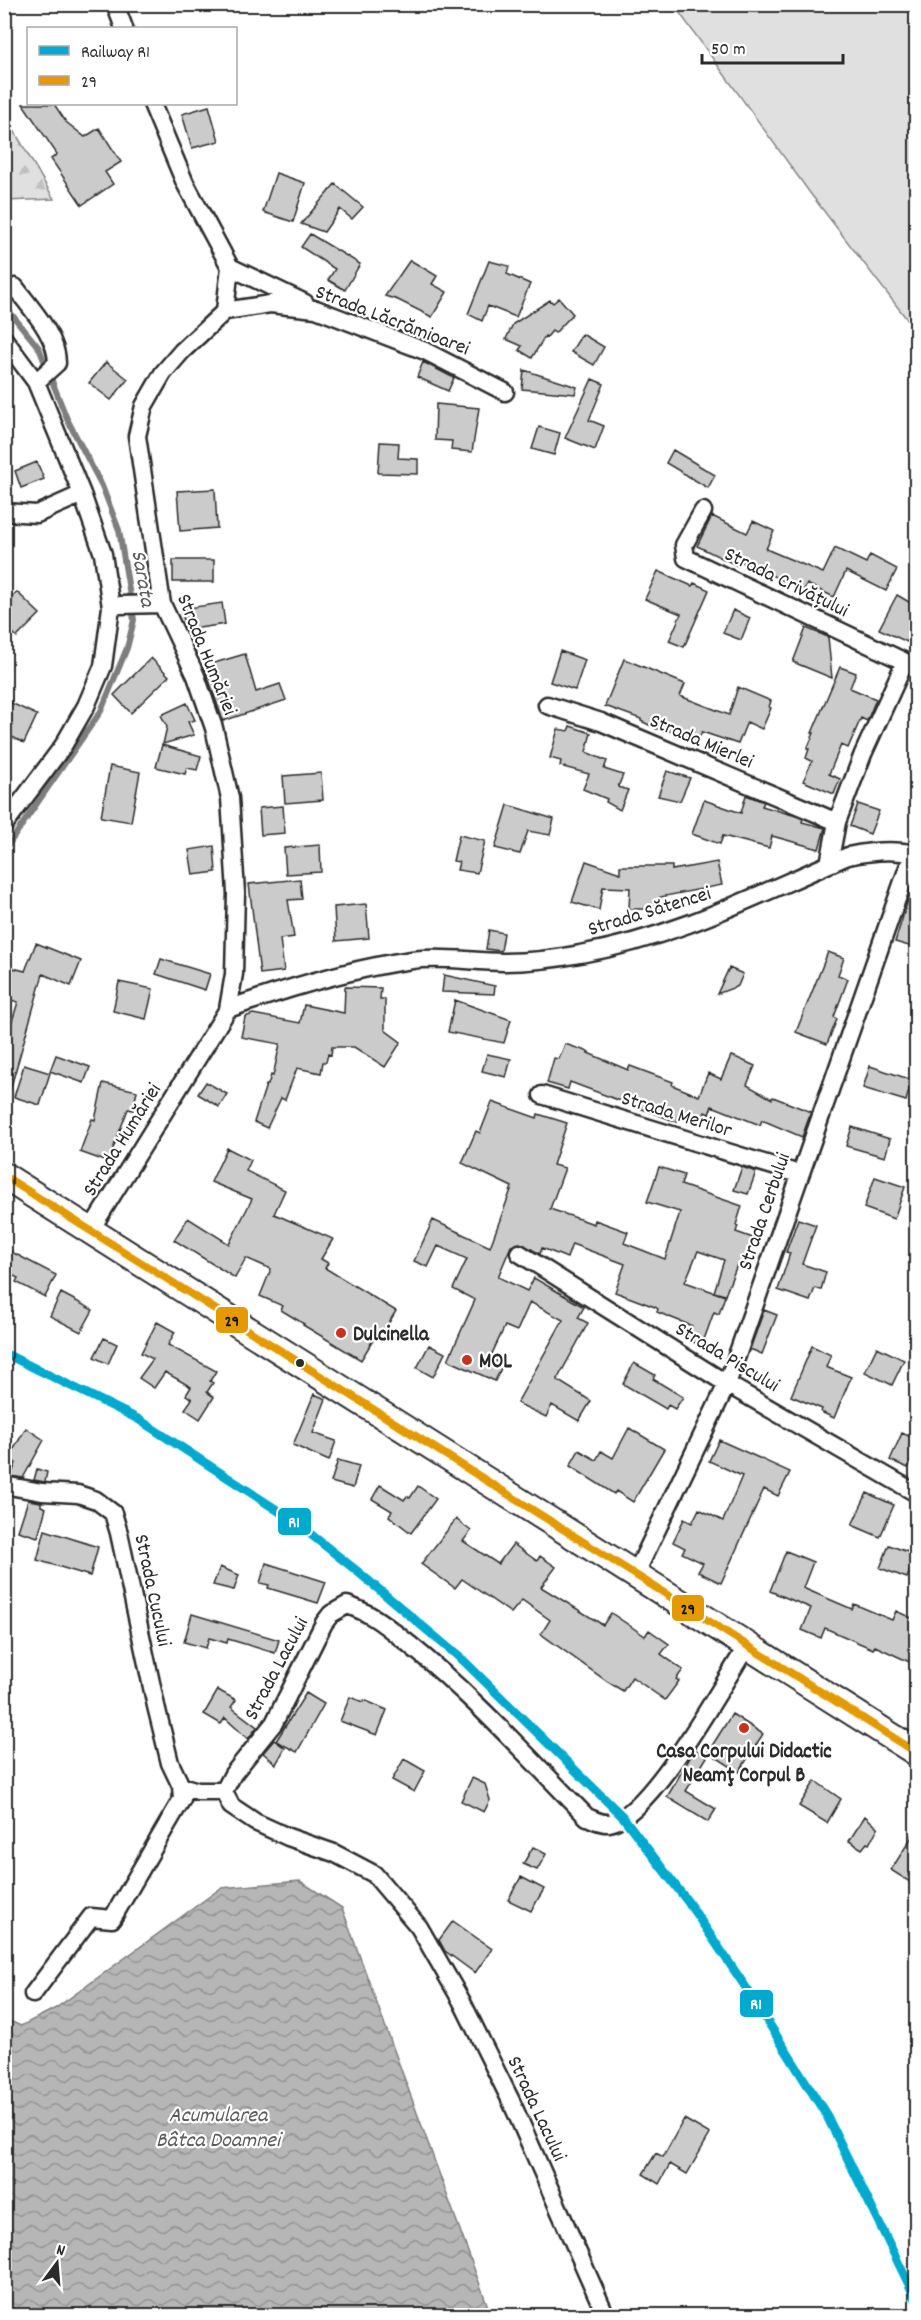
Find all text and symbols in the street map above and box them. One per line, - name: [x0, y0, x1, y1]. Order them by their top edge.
- legend: [27, 27, 237, 105]
- scale bar: [702, 27, 843, 65]
- text: 50 m: [711, 38, 746, 63]
- text: Railway R1: [81, 41, 150, 66]
- text: 29: [81, 71, 97, 96]
- street label: Strada Lăcrămioarei: [310, 279, 474, 365]
- street label: Strada Crivățului: [718, 541, 853, 627]
- water label: Sarata: [121, 548, 162, 611]
- street label: Strada Humăriei: [167, 590, 243, 720]
- street label: Strada Mierlei: [644, 707, 758, 778]
- street label: Strada Sătencei: [585, 880, 715, 946]
- street label: Strada Humăriei: [77, 1078, 170, 1203]
- street label: Strada Merilor: [617, 1085, 735, 1147]
- street label: Strada Cerbului: [732, 1149, 800, 1275]
- line badge: 29: [215, 1306, 249, 1334]
- text: 29: [225, 1311, 239, 1334]
- street label: Strada Piscului: [669, 1316, 784, 1402]
- place label: Dulcinella: [353, 1321, 430, 1351]
- marker: Dulcinella: [334, 1326, 348, 1340]
- place label: MOL: [479, 1348, 512, 1378]
- marker: MOL: [460, 1353, 474, 1367]
- unlabelled marker: [294, 1357, 306, 1369]
- line badge: R1: [277, 1507, 312, 1536]
- text: R1: [288, 1512, 300, 1535]
- street label: Strada Cucului: [125, 1532, 178, 1650]
- line badge: 29: [671, 1594, 705, 1622]
- text: 29: [681, 1599, 695, 1622]
- street label: Strada Lacului: [238, 1612, 317, 1726]
- marker: Casa Corpului Didactic Neamţ Corpul B: [737, 1721, 751, 1735]
- place label: Casa Corpului Didactic Neamţ Corpul B: [656, 1738, 832, 1792]
- line badge: R1: [739, 1989, 774, 2018]
- text: R1: [750, 1994, 762, 2017]
- street label: Strada Lacului: [498, 2052, 573, 2167]
- water label: Acumularea Bâtca Doamnei: [156, 2101, 283, 2157]
- north arrow: [27, 2233, 87, 2293]
- text: N: [53, 2239, 68, 2263]

